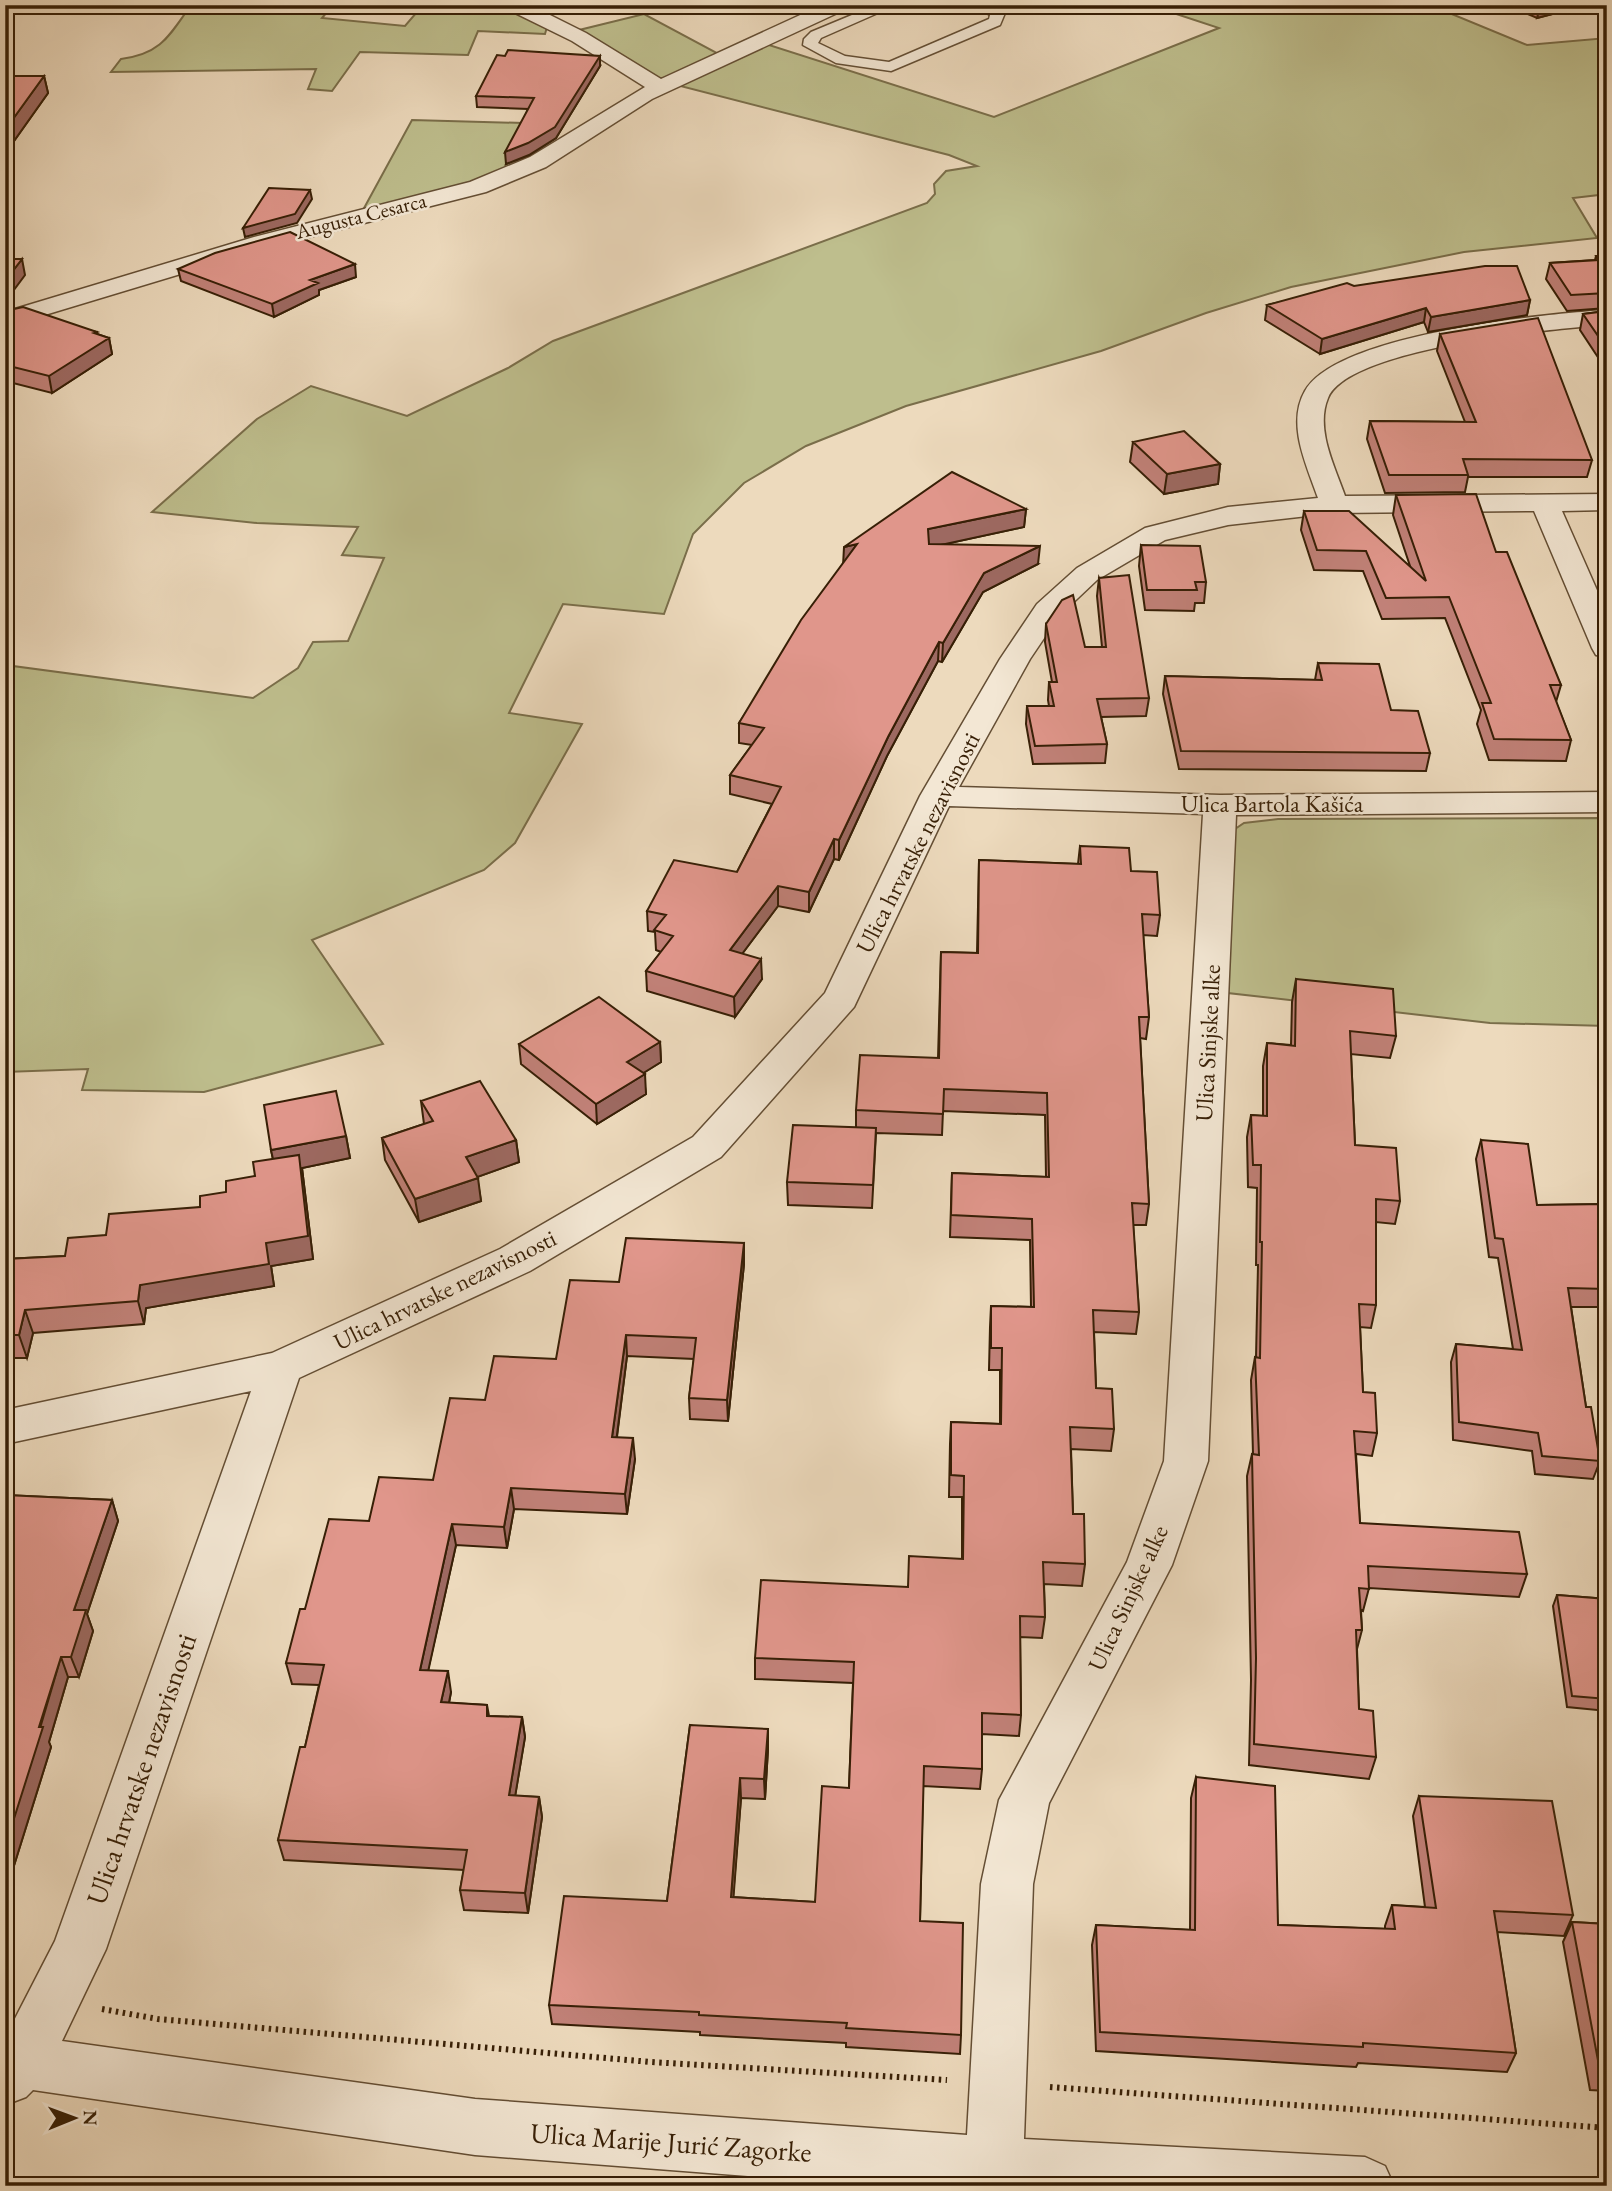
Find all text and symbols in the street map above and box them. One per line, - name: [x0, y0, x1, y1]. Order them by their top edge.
- street label: Augusta Cesarca: [292, 186, 430, 245]
- street label: Ulica hrvatske nezavisnosti: [848, 727, 987, 959]
- street label: Ulica Bartola Kašića: [1181, 788, 1364, 819]
- street label: Ulica Sinjske alke: [1188, 964, 1227, 1122]
- street label: Ulica hrvatske nezavisnosti: [328, 1222, 561, 1357]
- street label: Ulica Sinjske alke: [1080, 1520, 1175, 1676]
- street label: Ulica hrvatske nezavisnosti: [78, 1628, 204, 1909]
- north arrow: [38, 2082, 108, 2152]
- text: N: [78, 2110, 103, 2126]
- street label: Ulica Marije Jurić Zagorke: [529, 2114, 813, 2170]

